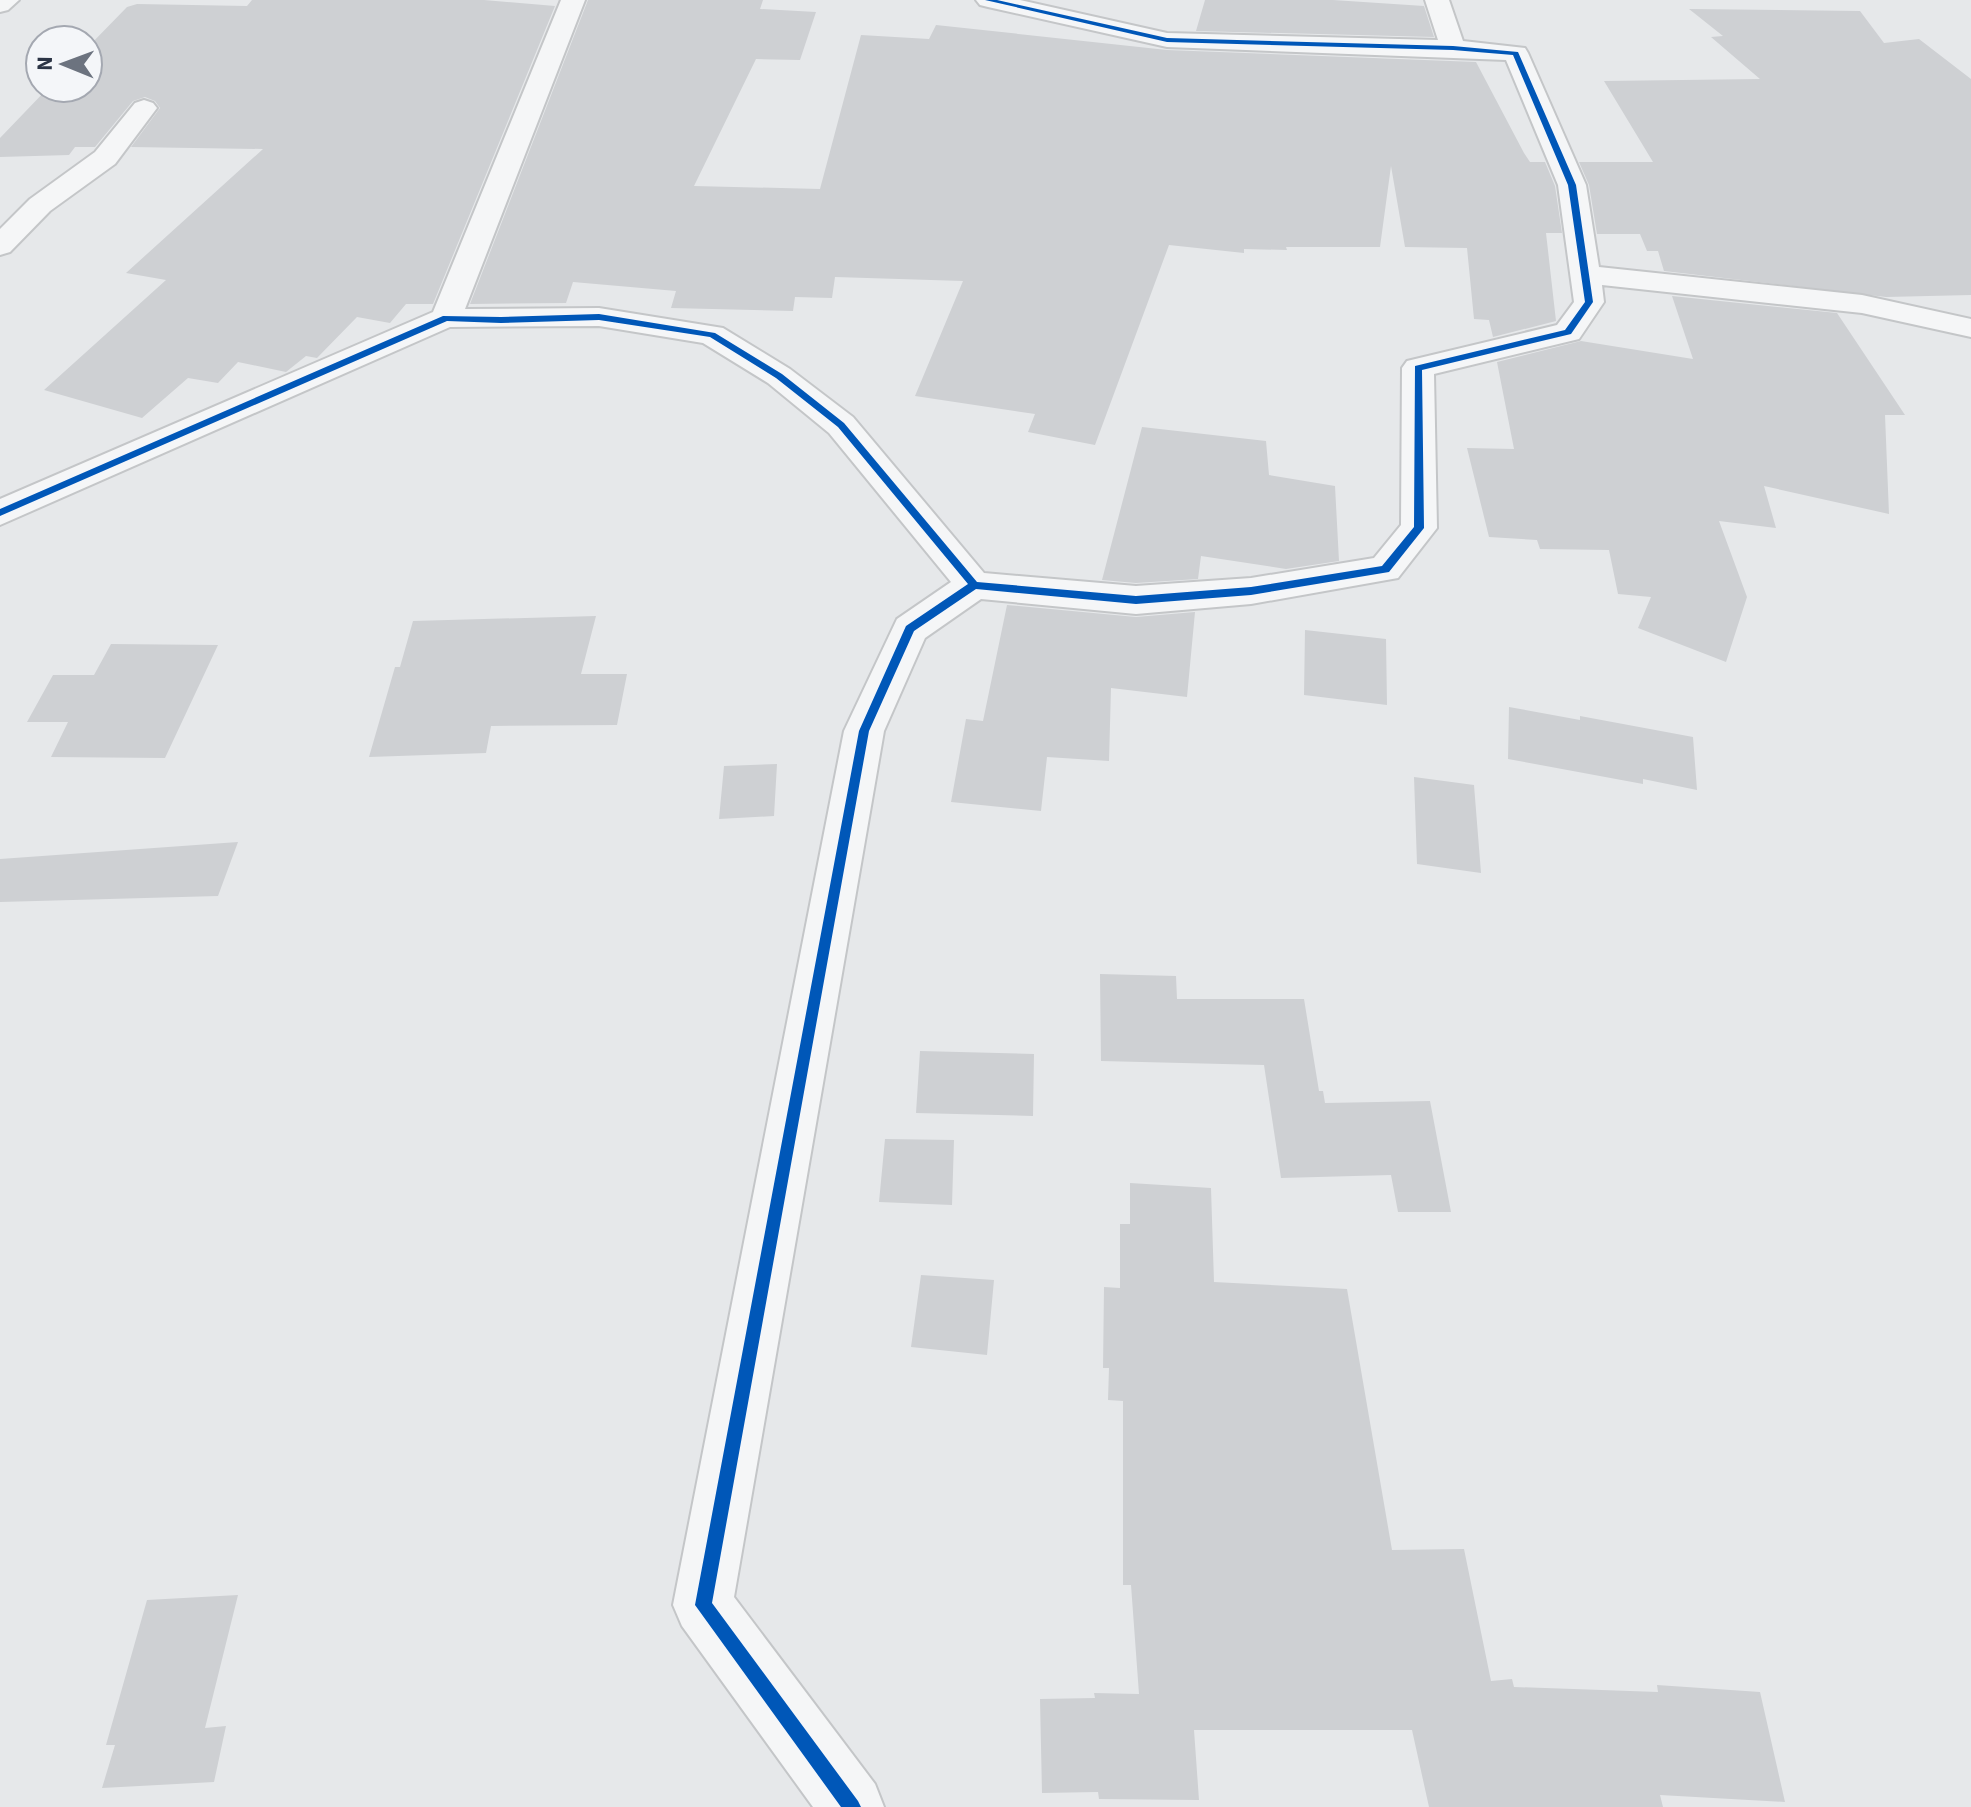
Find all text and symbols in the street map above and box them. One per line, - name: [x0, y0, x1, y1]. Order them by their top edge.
- north arrow: [24, 24, 104, 104]
- text: N: [29, 56, 61, 71]

